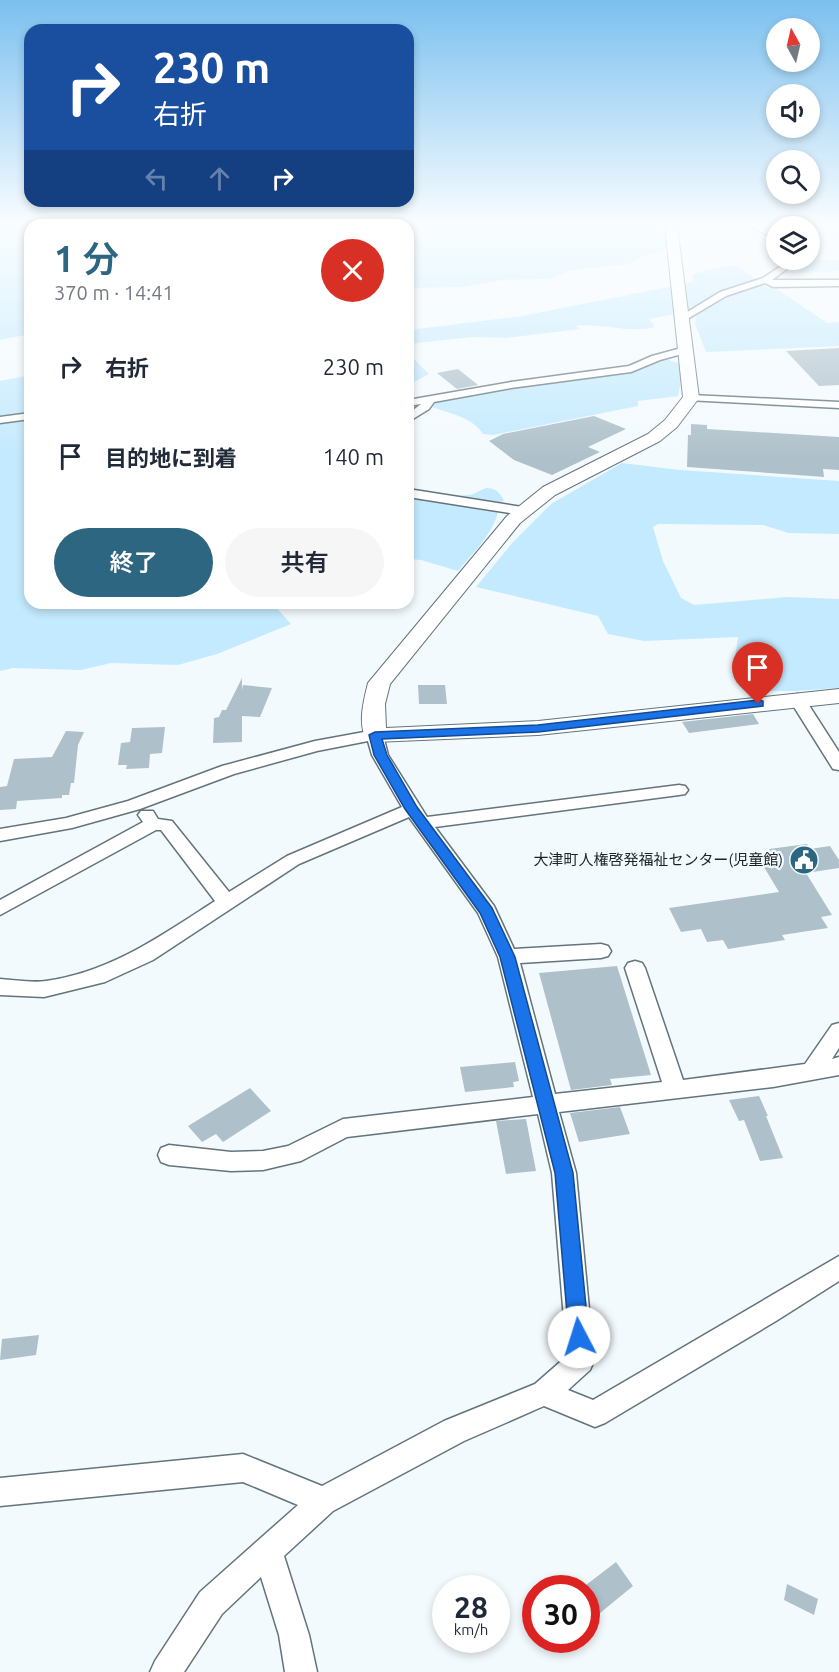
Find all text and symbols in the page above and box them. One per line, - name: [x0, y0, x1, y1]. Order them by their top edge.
- north arrow: [766, 18, 820, 72]
- map controls: [766, 18, 820, 270]
- text: 230 m: [153, 44, 270, 91]
- icon: right: [54, 48, 132, 126]
- button: sound: [766, 84, 820, 138]
- text: 右折: [153, 99, 207, 129]
- button: search: [766, 150, 820, 204]
- icon: left: [140, 162, 173, 195]
- icon: ahead: [203, 162, 236, 195]
- icon: right: [266, 162, 299, 195]
- button: layers: [766, 216, 820, 270]
- text: 1 分: [54, 238, 119, 279]
- button: close: [321, 239, 384, 302]
- text: 370 m · 14:41: [54, 281, 174, 304]
- icon: right: [54, 350, 87, 383]
- text: 230 m: [323, 354, 384, 379]
- text: 右折: [105, 355, 149, 380]
- icon: arrive: [54, 440, 87, 473]
- text: 140 m: [323, 444, 384, 469]
- text: 目的地に到着: [105, 445, 237, 470]
- button: 終了: [54, 528, 213, 597]
- button: 共有: [225, 528, 384, 597]
- pin: [732, 642, 783, 704]
- icon: arrive: [741, 651, 774, 684]
- public building icon: 大津町人権啓発福祉センター(児童館): [788, 844, 820, 876]
- place label: 大津町人権啓発福祉センター(児童館): [534, 851, 783, 868]
- position arrow: [547, 1305, 611, 1369]
- speed limit sign: 30: [522, 1575, 600, 1653]
- text: 28: [454, 1590, 488, 1624]
- text: km/h: [454, 1621, 488, 1638]

